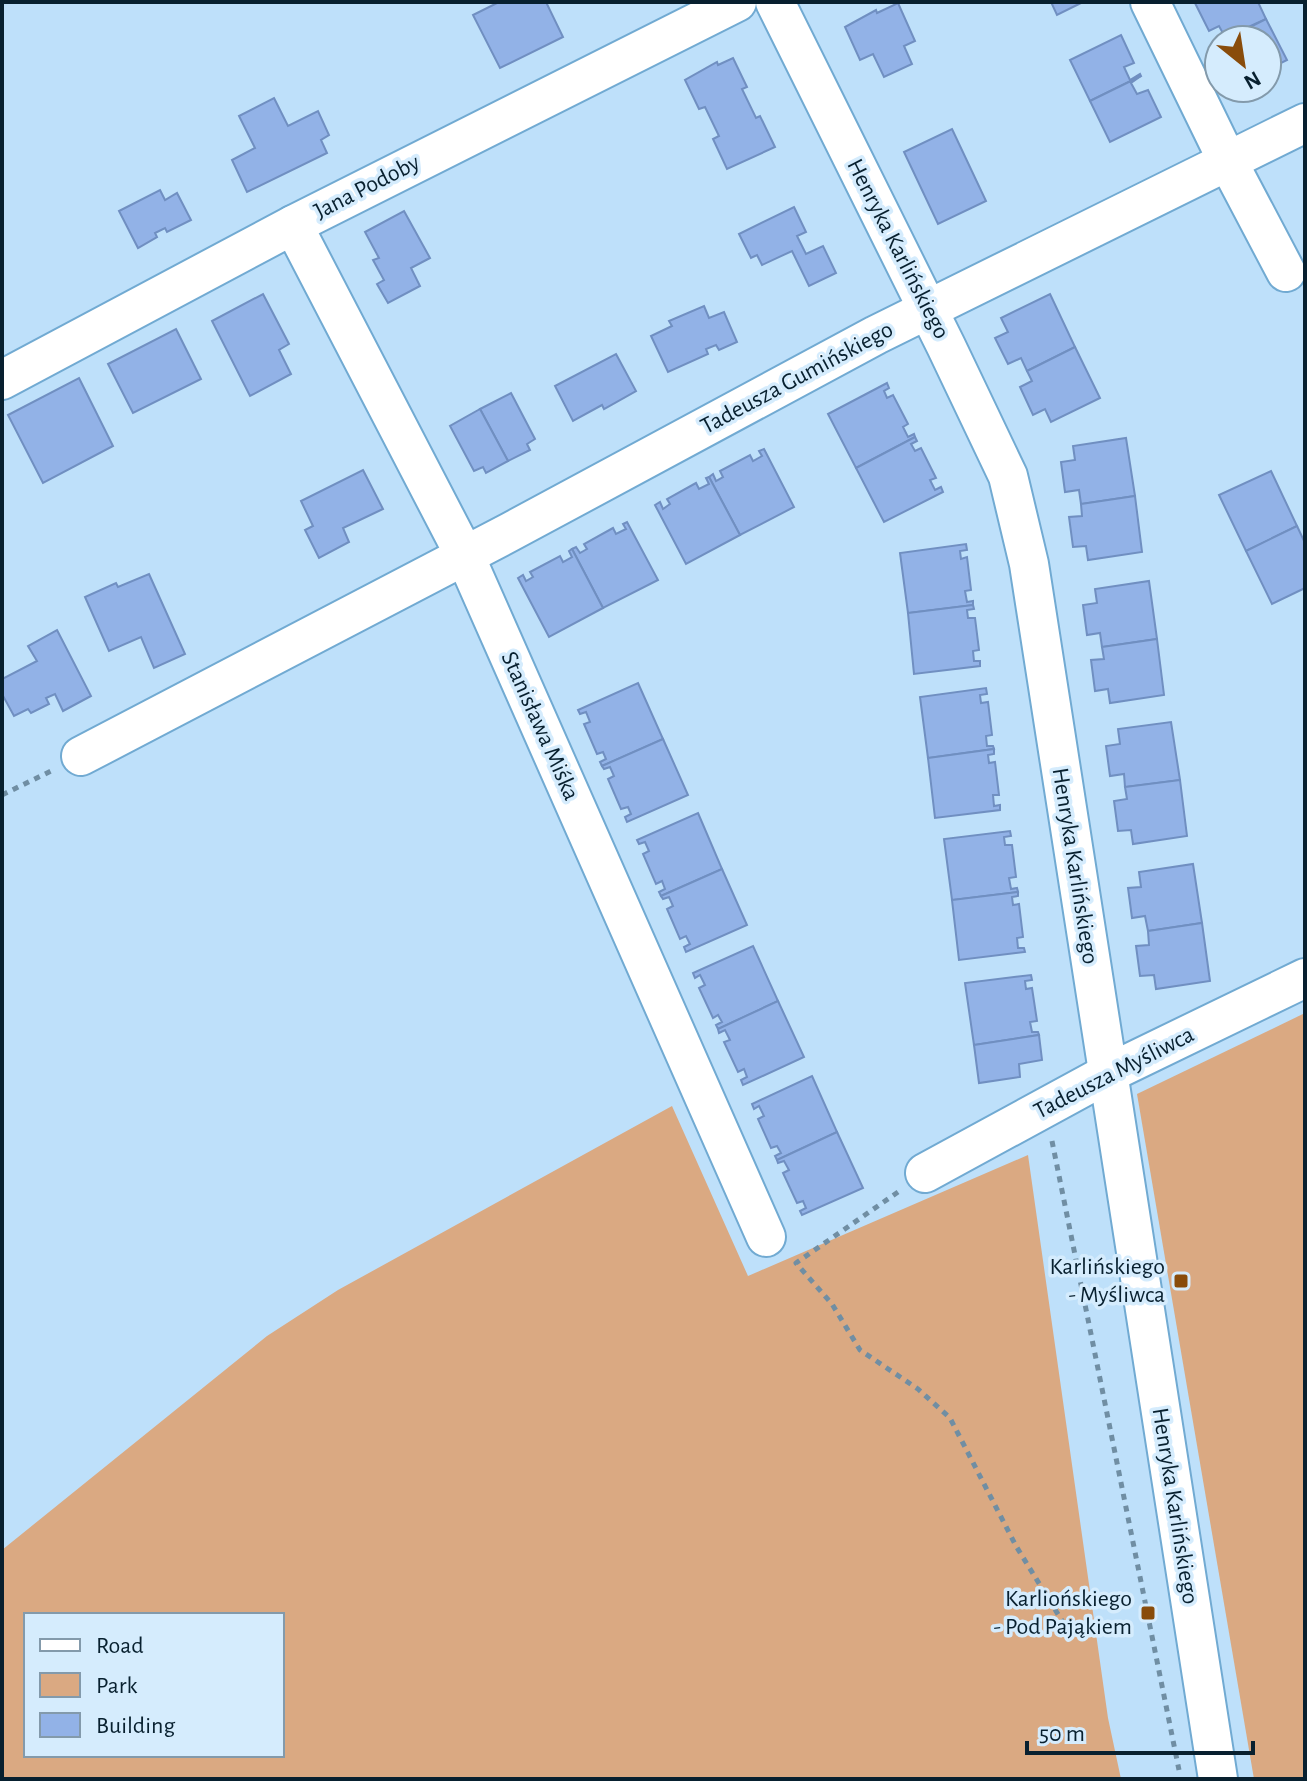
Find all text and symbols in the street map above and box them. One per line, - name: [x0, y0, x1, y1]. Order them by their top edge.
- north arrow: [1203, 24, 1283, 104]
- text: N: [1240, 67, 1265, 94]
- street label: Jana Podoby: [310, 150, 424, 224]
- street label: Henryka Karlińskiego: [842, 155, 954, 343]
- street label: Tadeusza Gumińskiego: [697, 317, 897, 439]
- street label: Stanisława Miśka: [497, 648, 583, 804]
- street label: Henryka Karlińskiego: [1048, 766, 1102, 966]
- street label: Tadeusza Myśliwca: [1030, 1022, 1198, 1124]
- place label: Karlińskiego - Myśliwca: [1049, 1255, 1165, 1307]
- marker: Karlińskiego - Myśliwca: [1172, 1272, 1190, 1290]
- street label: Henryka Karlińskiego: [1148, 1406, 1202, 1606]
- place label: Karliońskiego - Pod Pająkiem: [994, 1587, 1132, 1639]
- marker: Karliońskiego - Pod Pająkiem: [1139, 1604, 1157, 1622]
- legend: [24, 1613, 284, 1757]
- text: Road: [96, 1634, 144, 1658]
- text: Park: [96, 1674, 137, 1698]
- scale bar: [1027, 1705, 1253, 1755]
- text: Building: [96, 1714, 175, 1738]
- text: 50 m: [1039, 1722, 1085, 1746]

